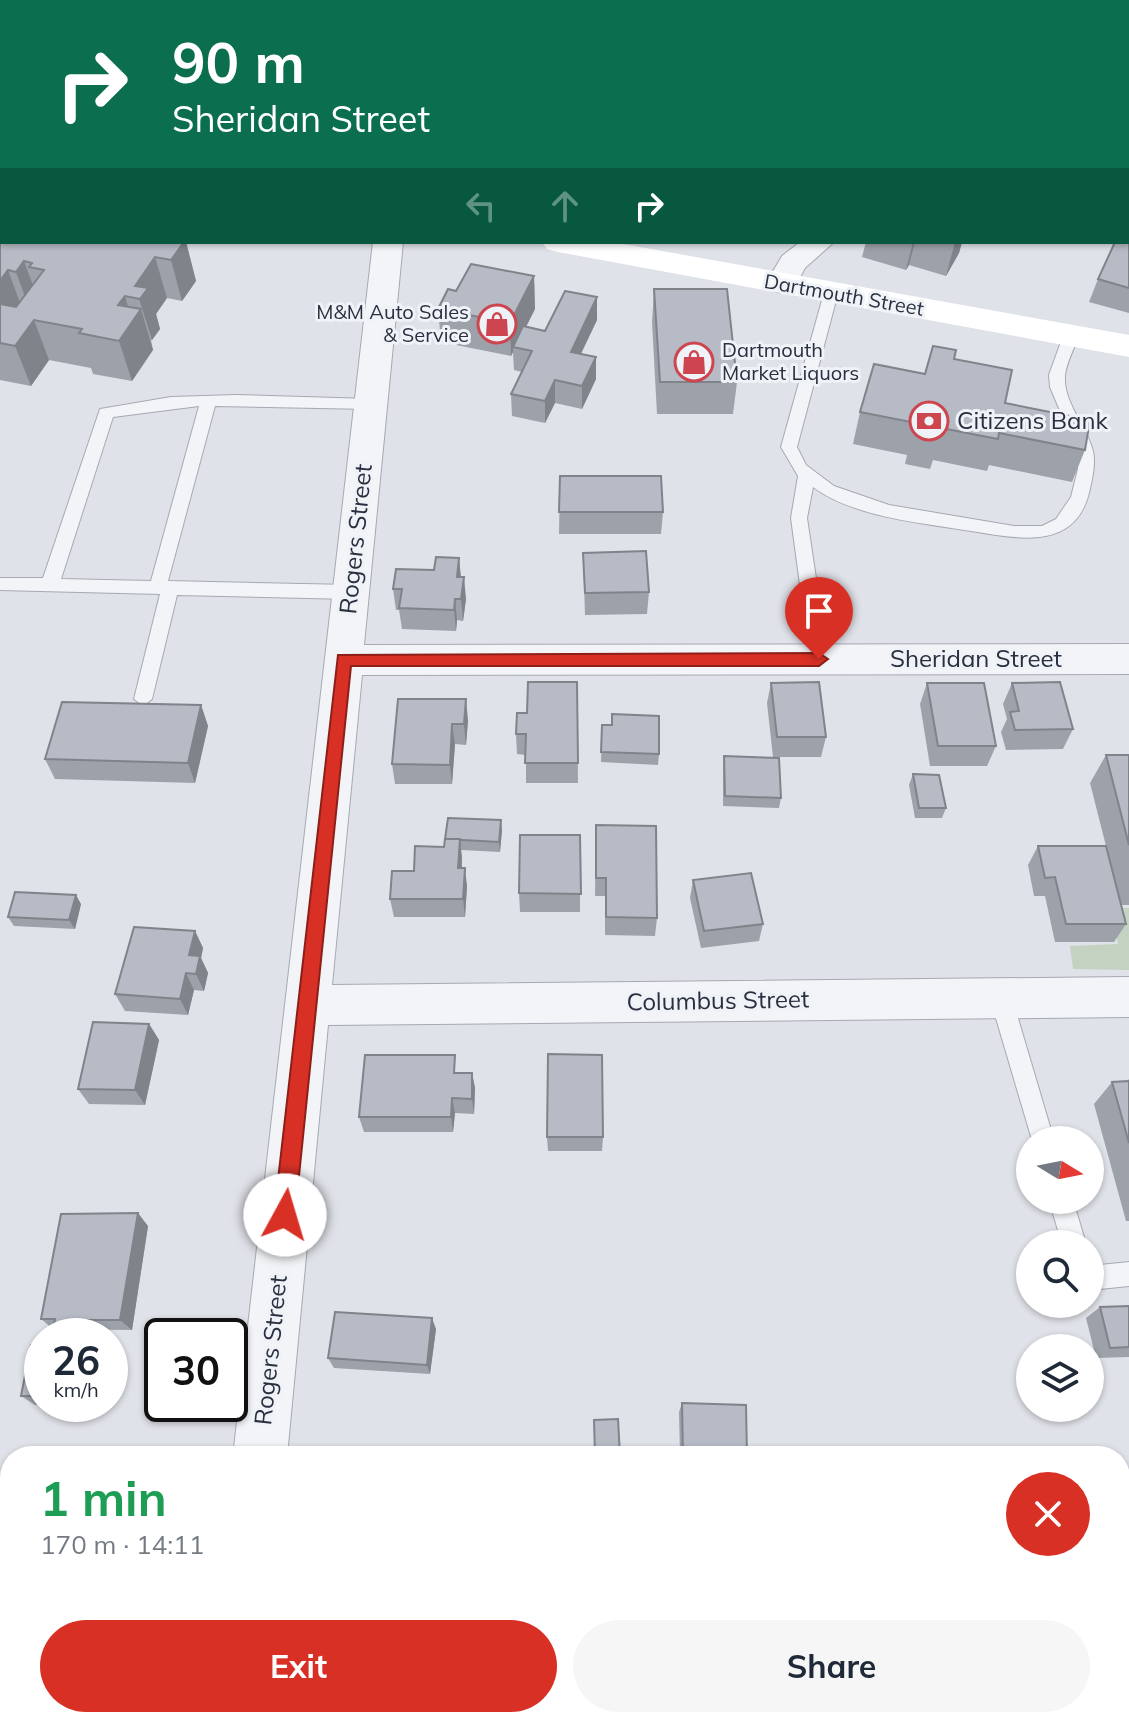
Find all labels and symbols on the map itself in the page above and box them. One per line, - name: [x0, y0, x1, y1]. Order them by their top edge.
- street label: Dartmouth Street: [762, 268, 926, 321]
- place label: M&M Auto Sales & Service: [316, 299, 469, 347]
- shop icon: M&M Auto Sales & Service: [476, 303, 518, 345]
- place label: Dartmouth Market Liquors: [722, 337, 859, 385]
- shop icon: Dartmouth Market Liquors: [673, 341, 715, 383]
- bank icon: Citizens Bank: [908, 400, 950, 442]
- place label: Citizens Bank: [957, 405, 1109, 435]
- street label: Rogers Street: [332, 462, 378, 615]
- pin: [785, 577, 853, 659]
- street label: Sheridan Street: [890, 643, 1062, 673]
- street label: Columbus Street: [626, 983, 810, 1017]
- north arrow: [1016, 1126, 1104, 1214]
- position arrow: [243, 1173, 327, 1257]
- street label: Rogers Street: [247, 1273, 293, 1426]
- speed limit sign: 30: [144, 1318, 248, 1422]

